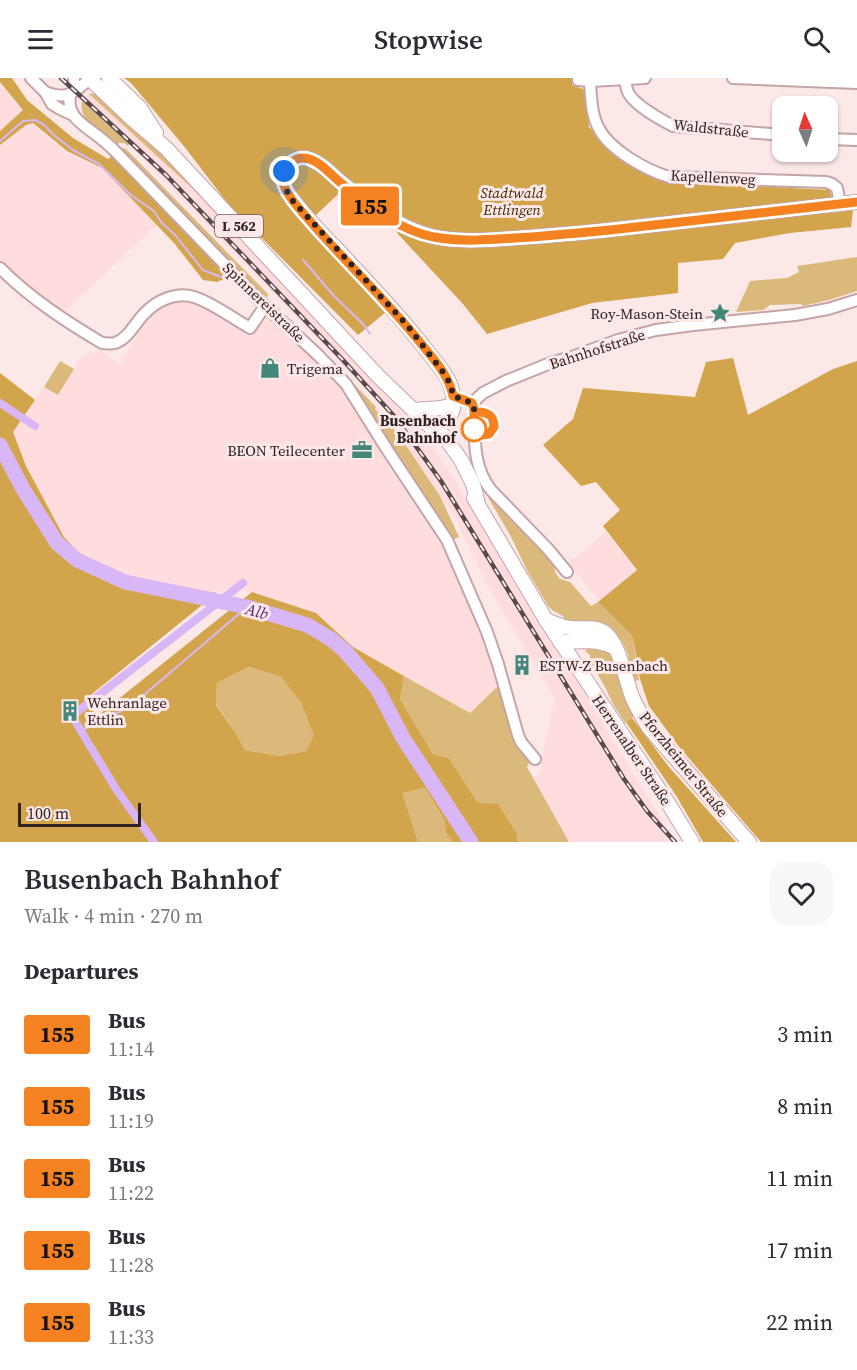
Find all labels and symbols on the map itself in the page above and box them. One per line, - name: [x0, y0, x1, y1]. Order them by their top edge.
- north arrow: [772, 96, 838, 162]
- street label: Waldstraße: [672, 114, 750, 142]
- your location: [269, 156, 299, 186]
- street label: Kapellenweg: [670, 164, 756, 190]
- park label: Stadtwald Ettlingen: [480, 182, 544, 220]
- line badge: 155: [336, 186, 404, 226]
- road number: L 562: [215, 215, 263, 237]
- street label: Spinnereistraße: [218, 257, 310, 347]
- place icon: Roy-Mason-Stein: [708, 301, 732, 325]
- place label: Roy-Mason-Stein: [590, 303, 703, 324]
- street label: Bahnhofstraße: [546, 324, 648, 374]
- shop icon: Trigema: [258, 356, 282, 380]
- place label: Trigema: [287, 358, 343, 379]
- place label: Busenbach Bahnhof: [380, 410, 458, 448]
- marker: Busenbach Bahnhof: [461, 416, 487, 442]
- office icon: BEON Teilecenter: [350, 438, 374, 462]
- place label: BEON Teilecenter: [227, 440, 346, 461]
- water label: Alb: [242, 597, 271, 625]
- building icon: ESTW-Z Busenbach: [510, 653, 534, 677]
- place label: ESTW-Z Busenbach: [539, 655, 668, 676]
- street label: Herrenalber Straße: [587, 690, 677, 810]
- place label: Wehranlage Ettlin: [87, 692, 167, 730]
- building icon: Wehranlage Ettlin: [58, 699, 82, 723]
- street label: Pforzheimer Straße: [635, 707, 733, 821]
- scale bar: [18, 800, 141, 828]

